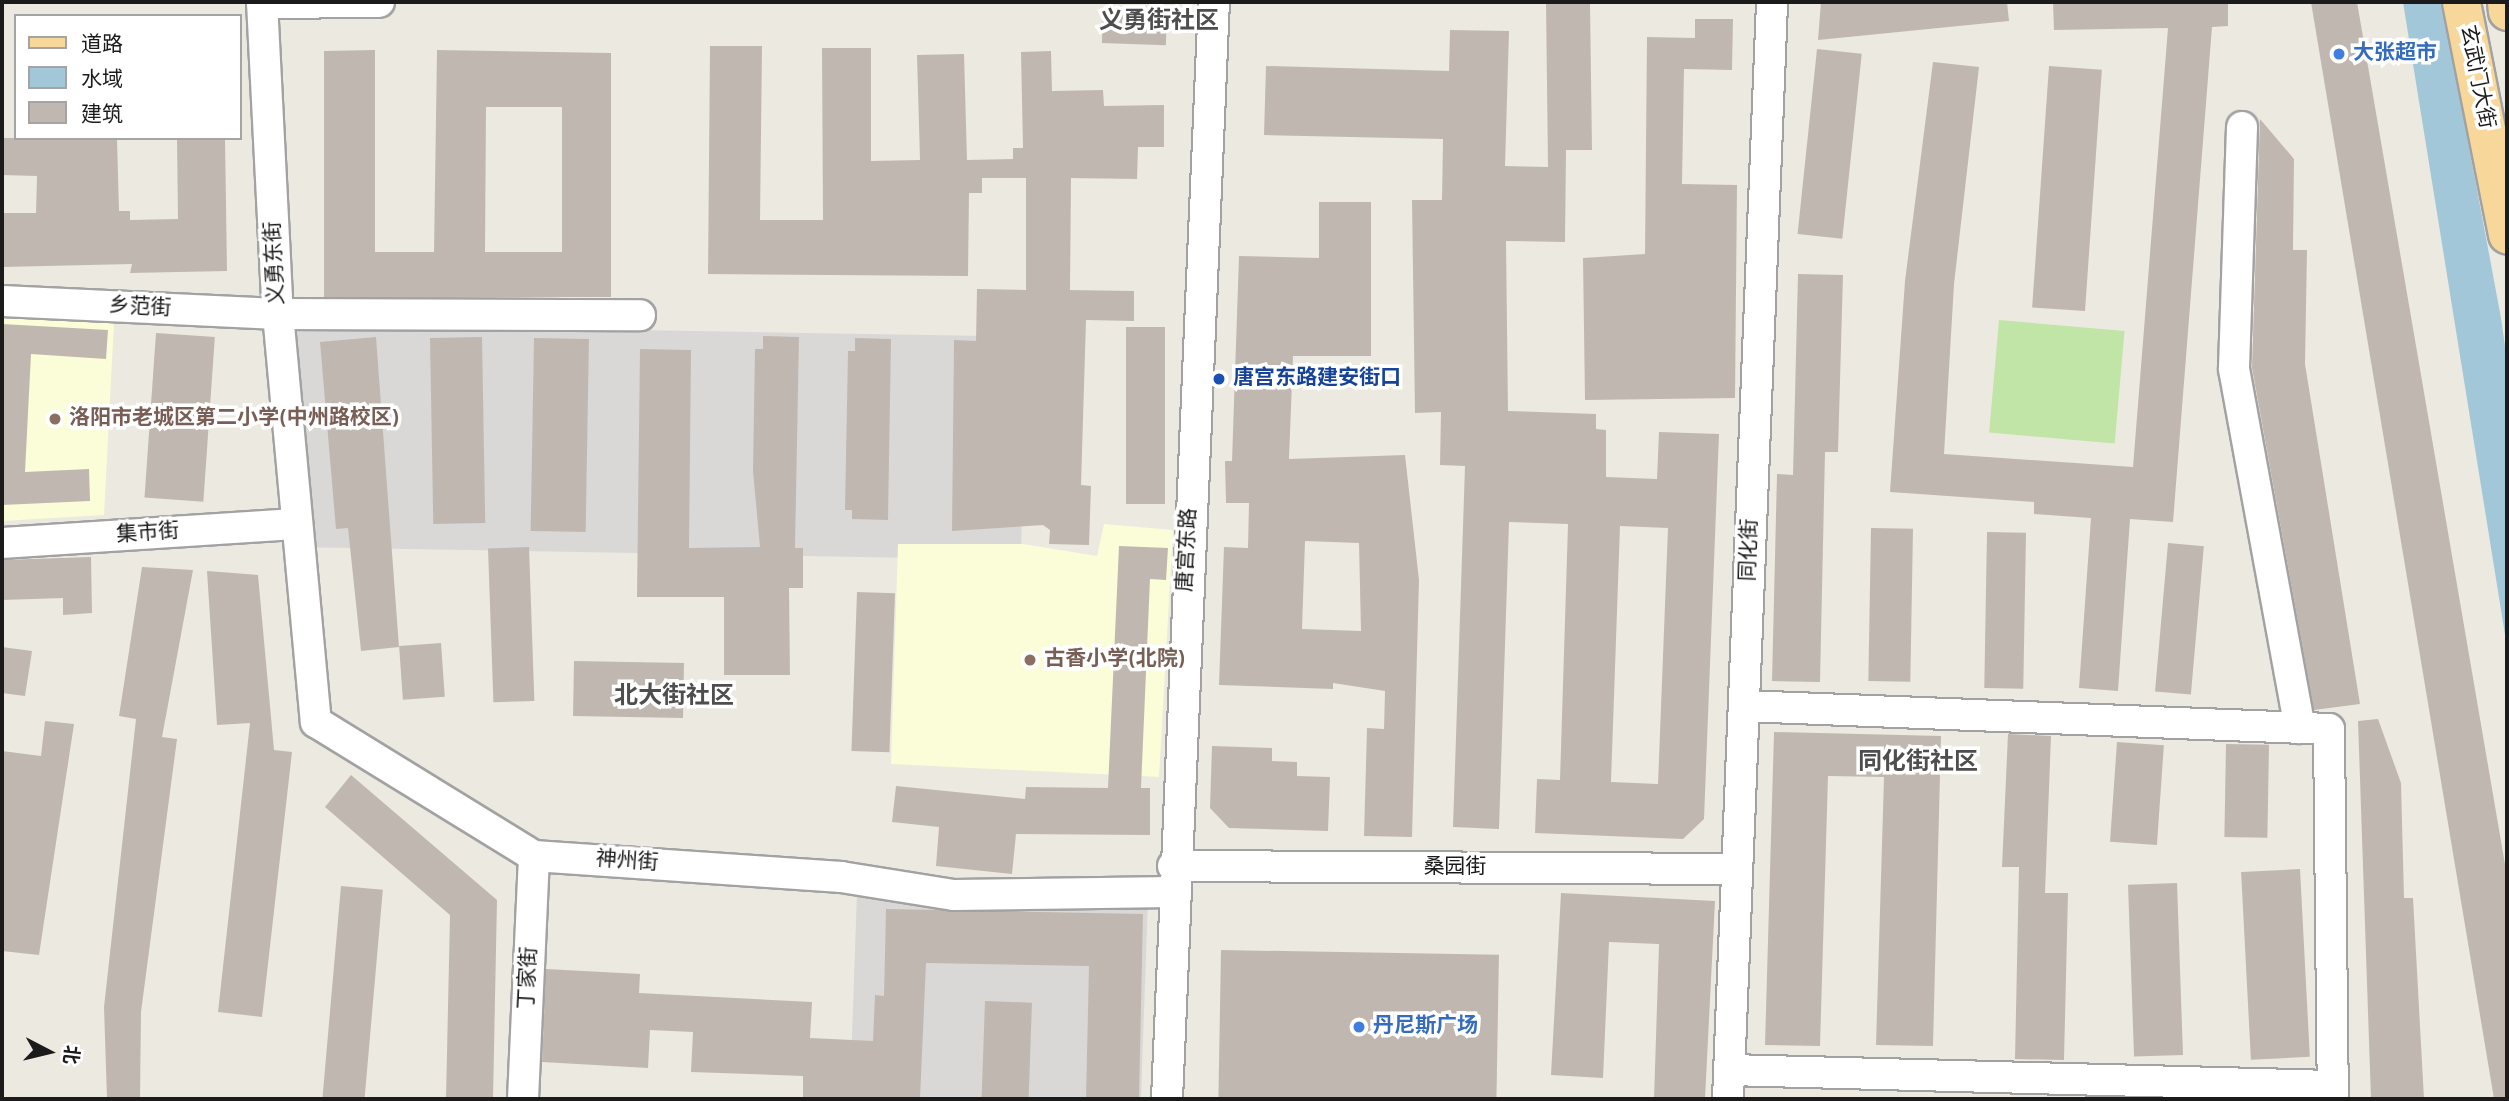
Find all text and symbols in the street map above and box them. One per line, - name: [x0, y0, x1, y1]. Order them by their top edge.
- district label: 义勇街社区: [1099, 9, 1219, 37]
- legend: [14, 14, 242, 140]
- street label: 玄武门大街: [2454, 23, 2498, 131]
- text: 道路: [81, 32, 123, 59]
- place label: 大张超市: [2353, 41, 2437, 67]
- marker: 大张超市: [2331, 46, 2347, 62]
- text: 水域: [81, 67, 123, 94]
- text: 建筑: [81, 102, 123, 129]
- street label: 义勇东街: [261, 220, 291, 306]
- street label: 乡范街: [108, 294, 172, 322]
- place label: 唐宫东路建安街口: [1233, 366, 1401, 392]
- marker: 唐宫东路建安街口: [1211, 371, 1227, 387]
- place label: 洛阳市老城区第二小学(中州路校区): [69, 406, 400, 432]
- marker: 洛阳市老城区第二小学(中州路校区): [47, 411, 63, 427]
- street label: 唐宫东路: [1173, 507, 1203, 593]
- street label: 同化街: [1736, 518, 1764, 582]
- street label: 集市街: [116, 519, 180, 549]
- place label: 古香小学(北院): [1044, 647, 1186, 673]
- marker: 古香小学(北院): [1022, 652, 1038, 668]
- district label: 北大街社区: [614, 684, 734, 712]
- district label: 同化街社区: [1858, 750, 1978, 778]
- street label: 神州街: [595, 847, 659, 877]
- street label: 桑园街: [1424, 855, 1486, 881]
- street label: 丁家街: [515, 946, 543, 1010]
- place label: 丹尼斯广场: [1373, 1014, 1478, 1040]
- north arrow: [14, 1017, 84, 1087]
- marker: 丹尼斯广场: [1351, 1019, 1367, 1035]
- text: 北: [57, 1044, 83, 1065]

